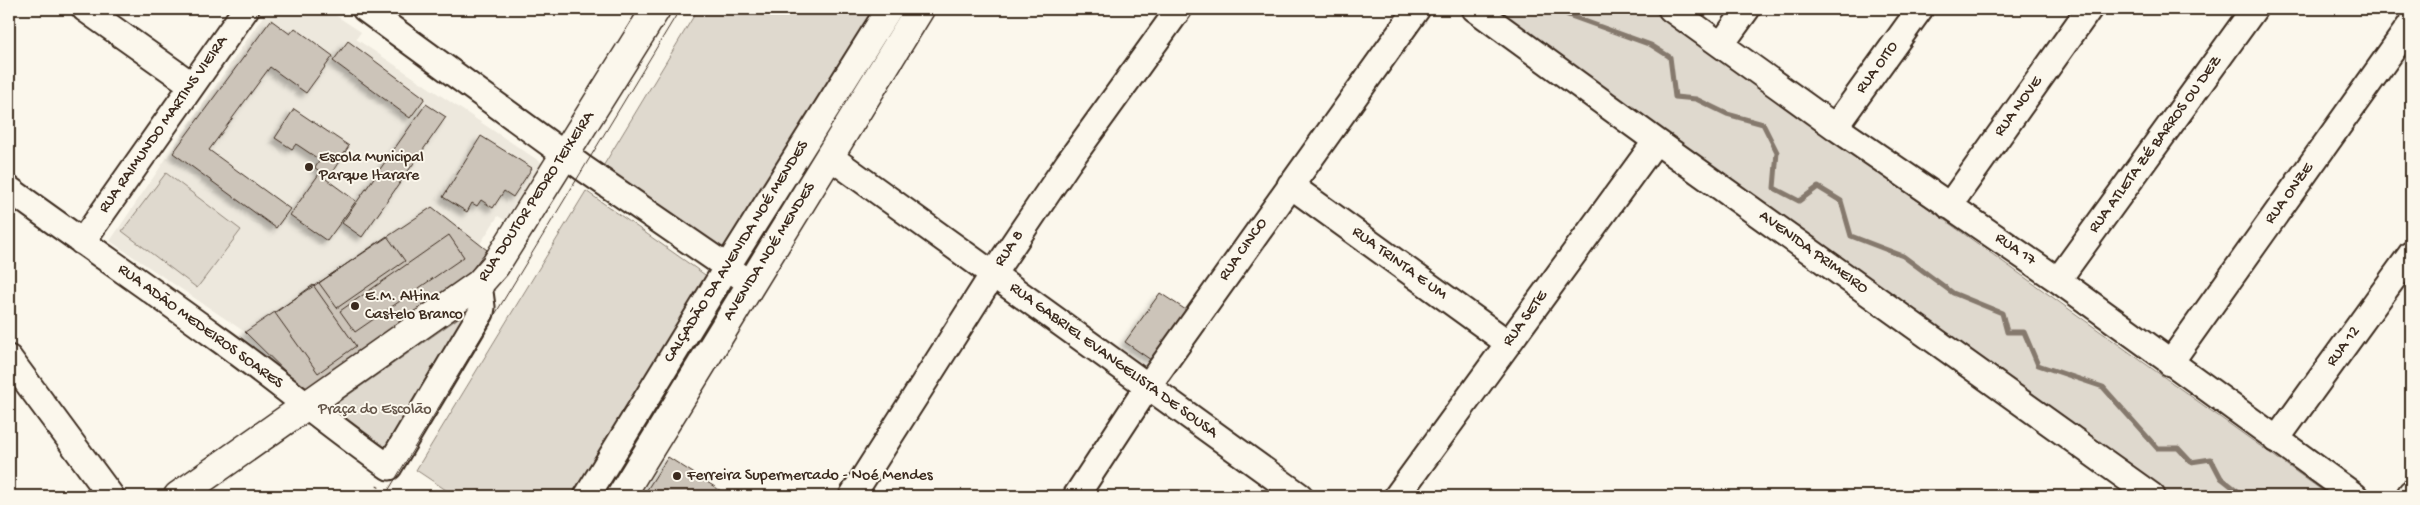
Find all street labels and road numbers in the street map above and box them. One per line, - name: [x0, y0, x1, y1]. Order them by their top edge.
- street label: RUA RAIMUNDO MARTINS VIEIRA: [95, 31, 234, 217]
- street label: RUA OITO: [1853, 38, 1904, 98]
- street label: RUA ATLETA ZÉ BARROS OU DEZ: [2085, 52, 2227, 237]
- street label: RUA NOVE: [1991, 72, 2048, 141]
- street label: RUA DOUTOR PEDRO TEIXEIRA: [475, 107, 600, 286]
- street label: CALÇADÃO DA AVENIDA NOÉ MENDES: [660, 137, 814, 367]
- street label: RUA ONZE: [2261, 159, 2319, 228]
- street label: AVENIDA NOÉ MENDES: [720, 179, 820, 325]
- street label: AVENIDA PRIMEIRO: [1755, 207, 1872, 299]
- street label: RUA CINCO: [1216, 215, 1273, 285]
- street label: RUA TRINTA E UM: [1348, 223, 1451, 305]
- street label: RUA 8: [991, 227, 1029, 271]
- street label: RUA 17: [1991, 229, 2040, 271]
- street label: RUA ADÃO MEDEIROS SOARES: [113, 260, 288, 394]
- street label: RUA GABRIEL EVANGELISTA DE SOUSA: [1005, 279, 1222, 444]
- street label: RUA SETE: [1499, 287, 1553, 351]
- street label: RUA 12: [2323, 323, 2365, 371]

